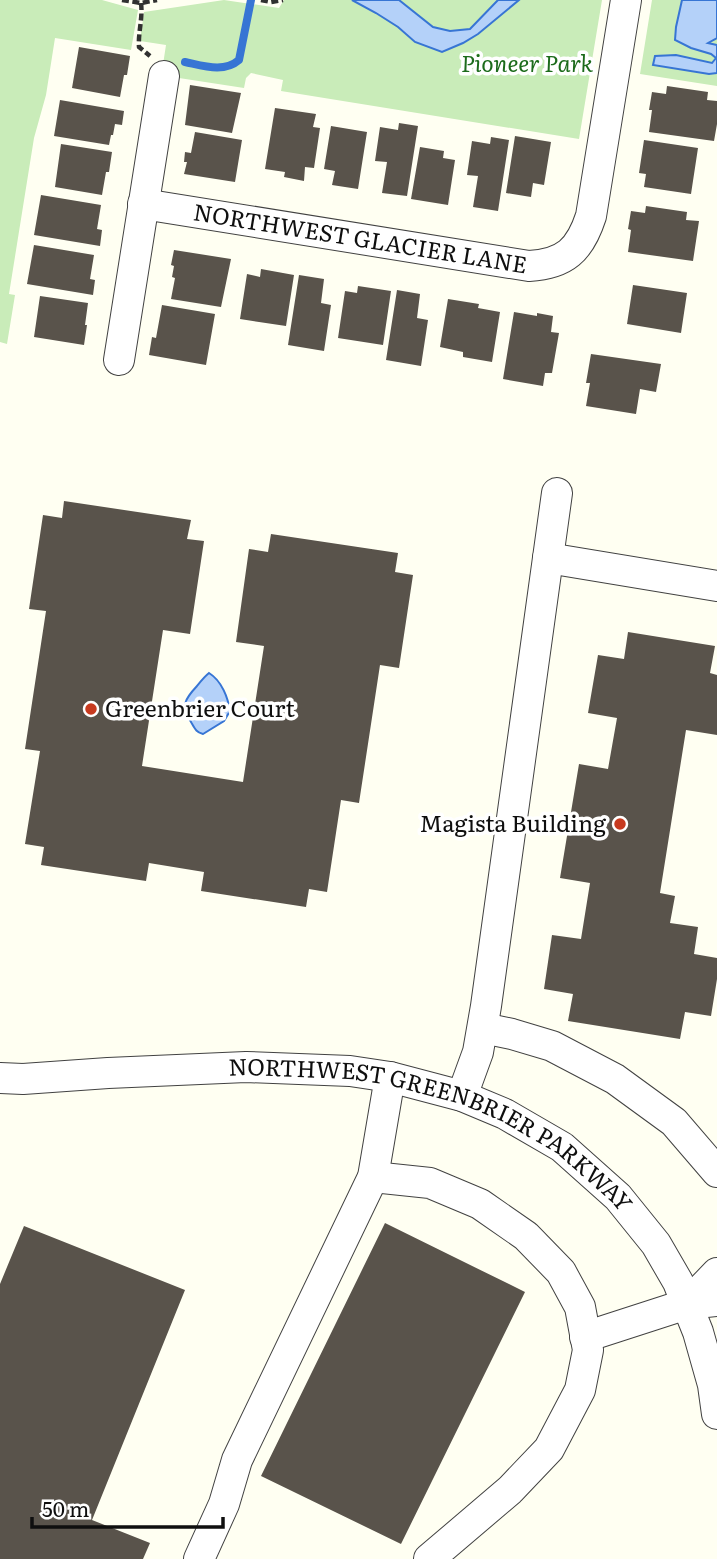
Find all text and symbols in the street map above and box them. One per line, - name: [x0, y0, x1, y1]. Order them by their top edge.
- park label: Pioneer Park: [461, 45, 593, 79]
- street label: NORTHWEST GLACIER LANE: [191, 193, 530, 280]
- place label: Greenbrier Court: [105, 690, 295, 724]
- marker: Greenbrier Court: [83, 701, 99, 717]
- place label: Magista Building: [420, 805, 606, 839]
- marker: Magista Building: [612, 816, 628, 832]
- street label: NORTHWEST GREENBRIER PARKWAY: [227, 1048, 642, 1218]
- scale bar: [32, 1486, 222, 1530]
- text: 50 m: [42, 1492, 89, 1523]

